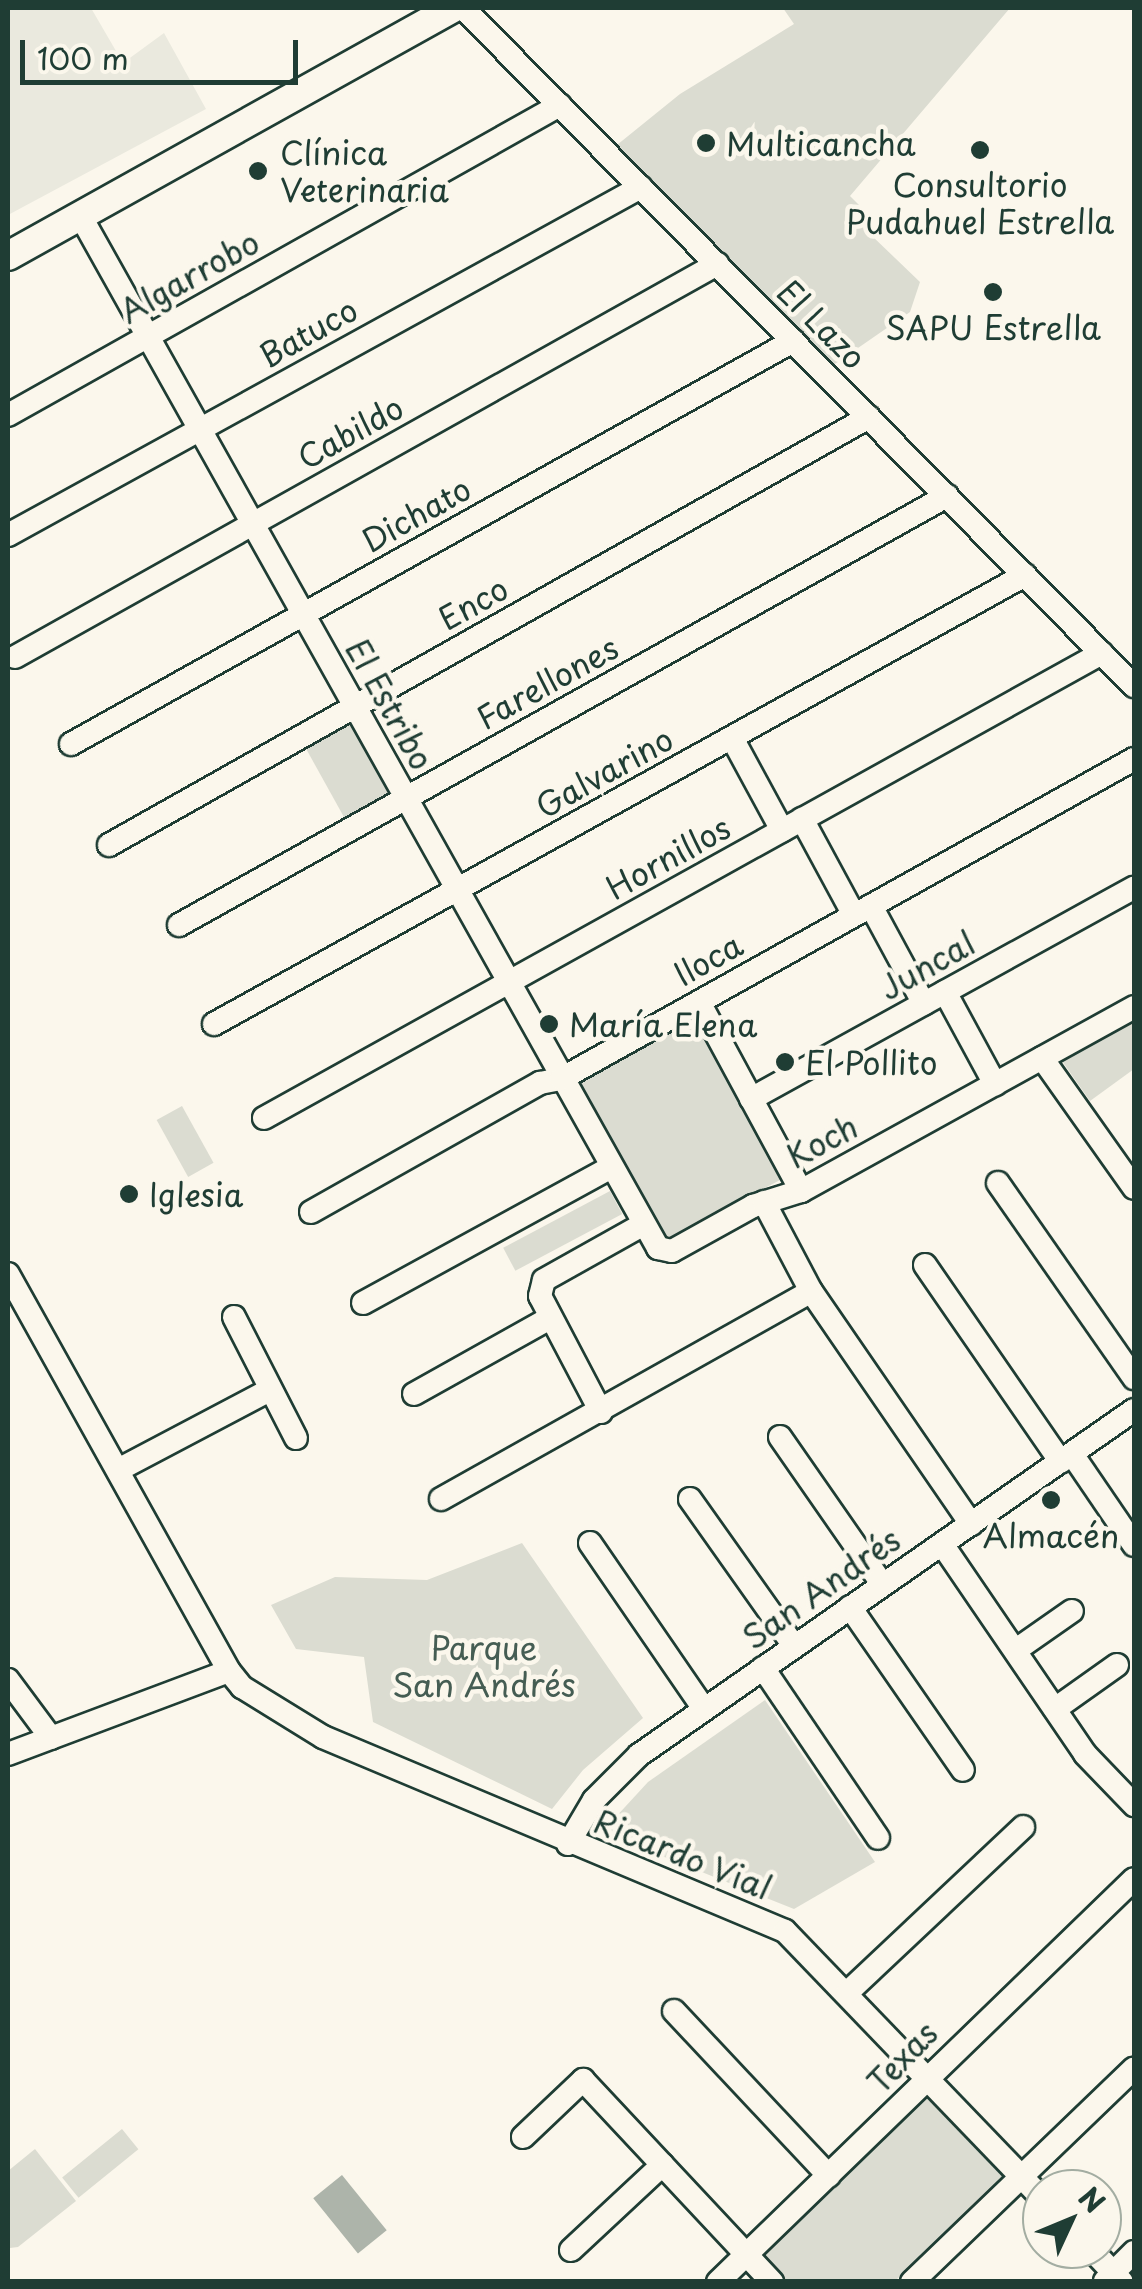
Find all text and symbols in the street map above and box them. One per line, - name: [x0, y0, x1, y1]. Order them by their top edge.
- scale bar: [25, 20, 302, 82]
- text: 100 m: [37, 35, 129, 80]
- place label: Multicancha: [726, 124, 916, 162]
- marker: Multicancha: [695, 132, 717, 154]
- place label: Clínica Veterinaria: [280, 134, 449, 209]
- marker: Consultorio Pudahuel Estrella: [969, 139, 991, 161]
- marker: Clínica Veterinaria: [245, 158, 271, 184]
- place label: Consultorio Pudahuel Estrella: [846, 166, 1114, 241]
- street label: Algarrobo: [113, 222, 265, 330]
- street label: El Lazo: [770, 272, 874, 376]
- marker: SAPU Estrella: [982, 281, 1004, 303]
- street label: Batuco: [252, 289, 364, 375]
- place label: SAPU Estrella: [885, 308, 1101, 346]
- street label: Cabildo: [291, 387, 409, 477]
- street label: Dichato: [355, 469, 477, 559]
- street label: Enco: [432, 568, 514, 638]
- street label: Farellones: [469, 627, 625, 737]
- street label: El Estribo: [338, 631, 442, 777]
- street label: Galvarino: [529, 719, 679, 825]
- street label: Hornillos: [599, 807, 737, 907]
- street label: Juncal: [873, 923, 981, 1007]
- street label: Iloca: [667, 925, 749, 993]
- place label: María Elena: [569, 1005, 758, 1043]
- marker: María Elena: [538, 1013, 560, 1035]
- place label: El Pollito: [805, 1043, 938, 1081]
- marker: El Pollito: [774, 1051, 796, 1073]
- street label: Koch: [780, 1106, 864, 1176]
- place label: Iglesia: [149, 1175, 243, 1213]
- marker: Iglesia: [118, 1183, 140, 1205]
- marker: Almacén: [1040, 1489, 1062, 1511]
- place label: Almacén: [983, 1516, 1119, 1554]
- street label: San Andrés: [736, 1520, 906, 1656]
- park label: Parque San Andrés: [394, 1629, 574, 1704]
- street label: Ricardo Vial: [589, 1801, 777, 1907]
- street label: Texas: [859, 2013, 945, 2101]
- north arrow: [1022, 2169, 1122, 2269]
- text: N: [1069, 2176, 1116, 2222]

